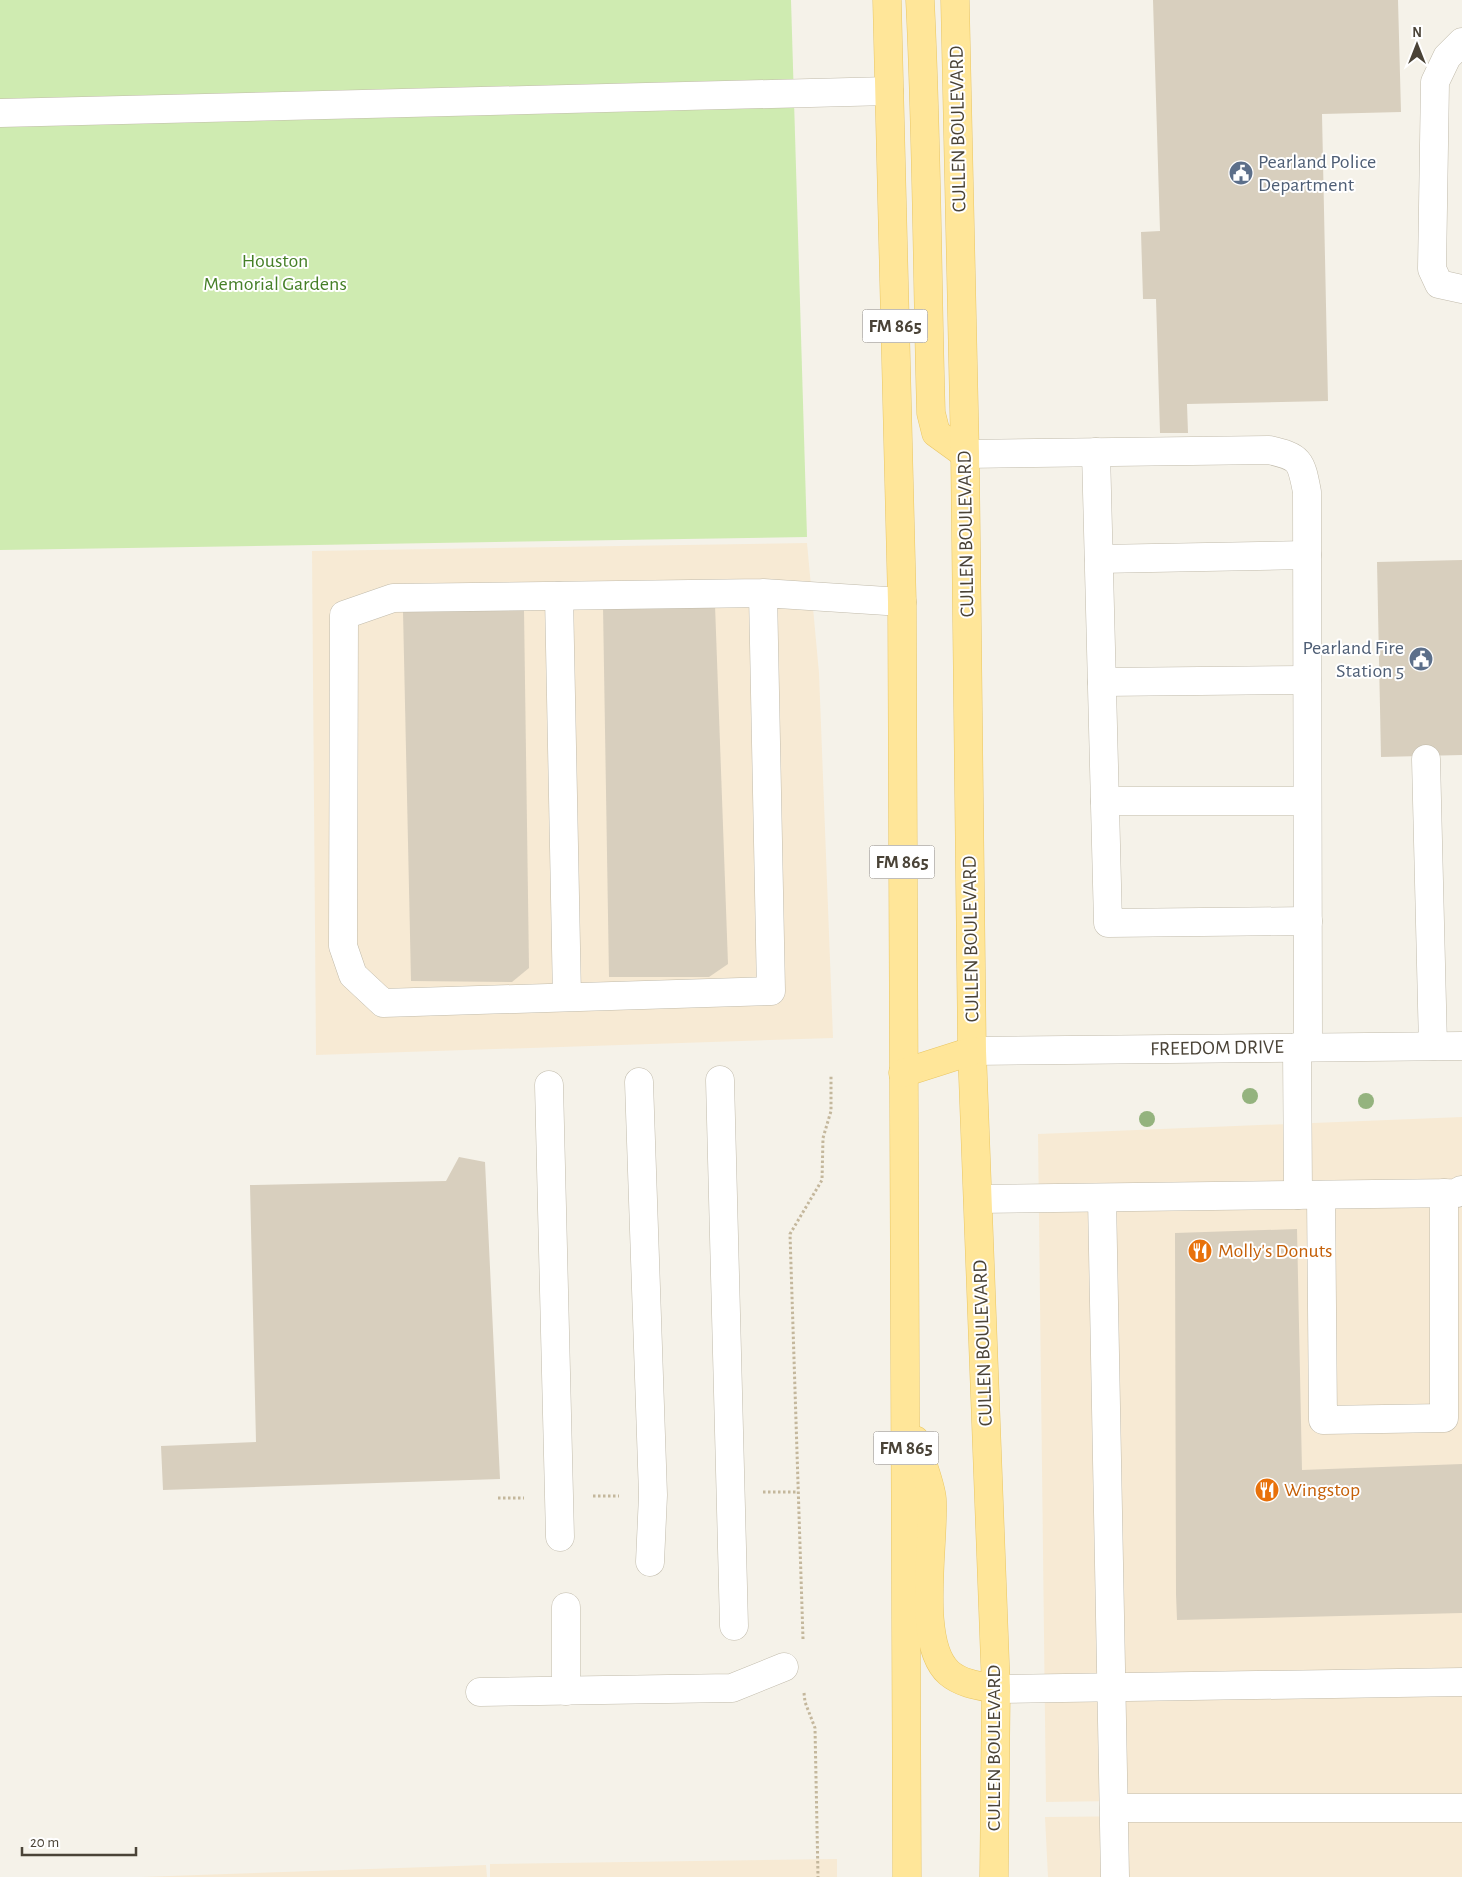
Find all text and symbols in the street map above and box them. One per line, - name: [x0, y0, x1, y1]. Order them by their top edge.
- north arrow: [1392, 20, 1442, 70]
- text: N: [1412, 26, 1422, 40]
- street label: CULLEN BOULEVARD: [947, 46, 969, 212]
- place label: Pearland Police Department: [1258, 152, 1376, 195]
- public building icon: Pearland Police Department: [1228, 160, 1254, 186]
- park label: Houston Memorial Gardens: [203, 251, 347, 294]
- road number: FM 865: [862, 310, 928, 342]
- street label: CULLEN BOULEVARD: [955, 451, 977, 617]
- place label: Pearland Fire Station 5: [1303, 638, 1404, 681]
- public building icon: Pearland Fire Station 5: [1408, 646, 1434, 672]
- road number: FM 865: [870, 846, 934, 879]
- street label: CULLEN BOULEVARD: [960, 856, 982, 1022]
- street label: FREEDOM DRIVE: [1150, 1037, 1284, 1059]
- restaurant icon: Molly's Donuts: [1187, 1238, 1213, 1264]
- place label: Molly's Donuts: [1218, 1241, 1332, 1261]
- street label: CULLEN BOULEVARD: [970, 1259, 996, 1427]
- road number: FM 865: [874, 1432, 938, 1465]
- restaurant icon: Wingstop: [1254, 1477, 1280, 1503]
- place label: Wingstop: [1284, 1480, 1360, 1500]
- street label: CULLEN BOULEVARD: [984, 1665, 1004, 1831]
- scale bar: [22, 1824, 136, 1856]
- text: 20 m: [30, 1835, 59, 1850]

